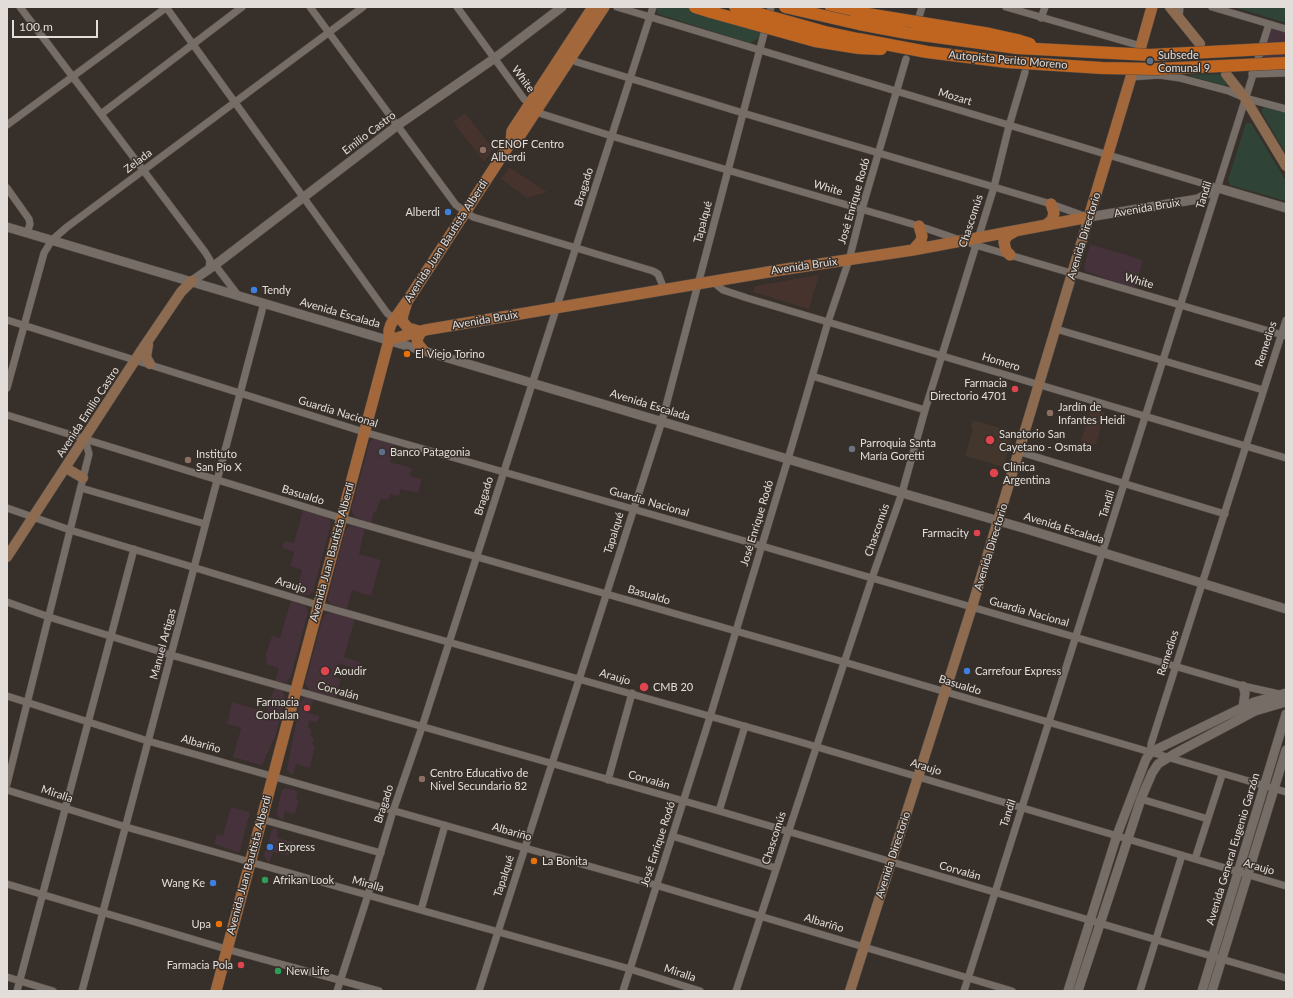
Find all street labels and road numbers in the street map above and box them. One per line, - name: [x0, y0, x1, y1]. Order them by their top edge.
- street label: Autopista Perito Moreno: [948, 48, 1068, 72]
- street label: White: [509, 63, 537, 95]
- street label: Mozart: [937, 86, 973, 108]
- street label: Emilio Castro: [340, 109, 398, 157]
- street label: Zelada: [121, 146, 155, 176]
- street label: José Enrique Rodó: [835, 156, 873, 246]
- street label: Bragado: [572, 166, 596, 208]
- street label: Avenida Juan Bautista Alberdi: [401, 177, 491, 305]
- street label: White: [812, 178, 844, 198]
- street label: Tandil: [1194, 180, 1214, 210]
- street label: Avenida Directorio: [1064, 191, 1104, 281]
- street label: Chascomús: [956, 193, 986, 249]
- street label: Avenida Bruix: [1113, 196, 1181, 220]
- street label: Tapalqué: [691, 200, 715, 244]
- street label: Avenida Bruix: [770, 255, 838, 277]
- street label: White: [1123, 271, 1155, 291]
- street label: Avenida Escalada: [298, 295, 382, 331]
- street label: Avenida Bruix: [451, 308, 519, 332]
- street label: Remedios: [1252, 320, 1280, 368]
- street label: Homero: [980, 350, 1022, 374]
- street label: Avenida Emilio Castro: [54, 364, 122, 460]
- street label: Avenida Escalada: [608, 387, 692, 423]
- street label: Guardia Nacional: [297, 394, 379, 430]
- street label: Bragado: [472, 475, 496, 517]
- street label: José Enrique Rodó: [738, 478, 776, 568]
- street label: Avenida Juan Bautista Alberdi: [307, 481, 357, 623]
- street label: Basualdo: [280, 482, 326, 508]
- street label: Guardia Nacional: [608, 484, 690, 520]
- street label: Tandil: [1097, 489, 1117, 519]
- street label: Chascomús: [862, 502, 892, 558]
- street label: Avenida Directorio: [971, 502, 1011, 592]
- street label: Tapalqué: [601, 510, 627, 556]
- street label: Avenida Escalada: [1022, 510, 1106, 546]
- street label: Araujo: [274, 574, 308, 596]
- street label: Basualdo: [626, 583, 672, 607]
- street label: Guardia Nacional: [988, 594, 1070, 630]
- street label: Manuel Artigas: [147, 607, 179, 681]
- street label: Remedios: [1154, 629, 1182, 677]
- street label: Araujo: [598, 666, 632, 688]
- street label: Basualdo: [937, 672, 983, 698]
- street label: Corvalán: [316, 679, 360, 703]
- street label: Albariño: [180, 732, 222, 756]
- street label: Araujo: [909, 756, 943, 778]
- street label: Corvalán: [627, 768, 671, 792]
- street label: Avenida General Eugenio Garzón: [1204, 771, 1262, 927]
- street label: Miralla: [39, 783, 75, 805]
- street label: Bragado: [372, 783, 396, 825]
- street label: Avenida Juan Bautista Alberdi: [224, 794, 274, 936]
- street label: Tandil: [997, 798, 1019, 828]
- street label: José Enrique Rodó: [638, 800, 678, 888]
- street label: Chascomús: [759, 810, 789, 866]
- street label: Avenida Directorio: [873, 810, 913, 900]
- street label: Albariño: [491, 820, 533, 844]
- street label: Tapalqué: [491, 853, 517, 899]
- street label: Araujo: [1242, 856, 1276, 878]
- street label: Corvalán: [938, 859, 982, 883]
- street label: Miralla: [350, 873, 386, 895]
- street label: Albariño: [803, 911, 845, 935]
- street label: Miralla: [662, 962, 698, 984]

